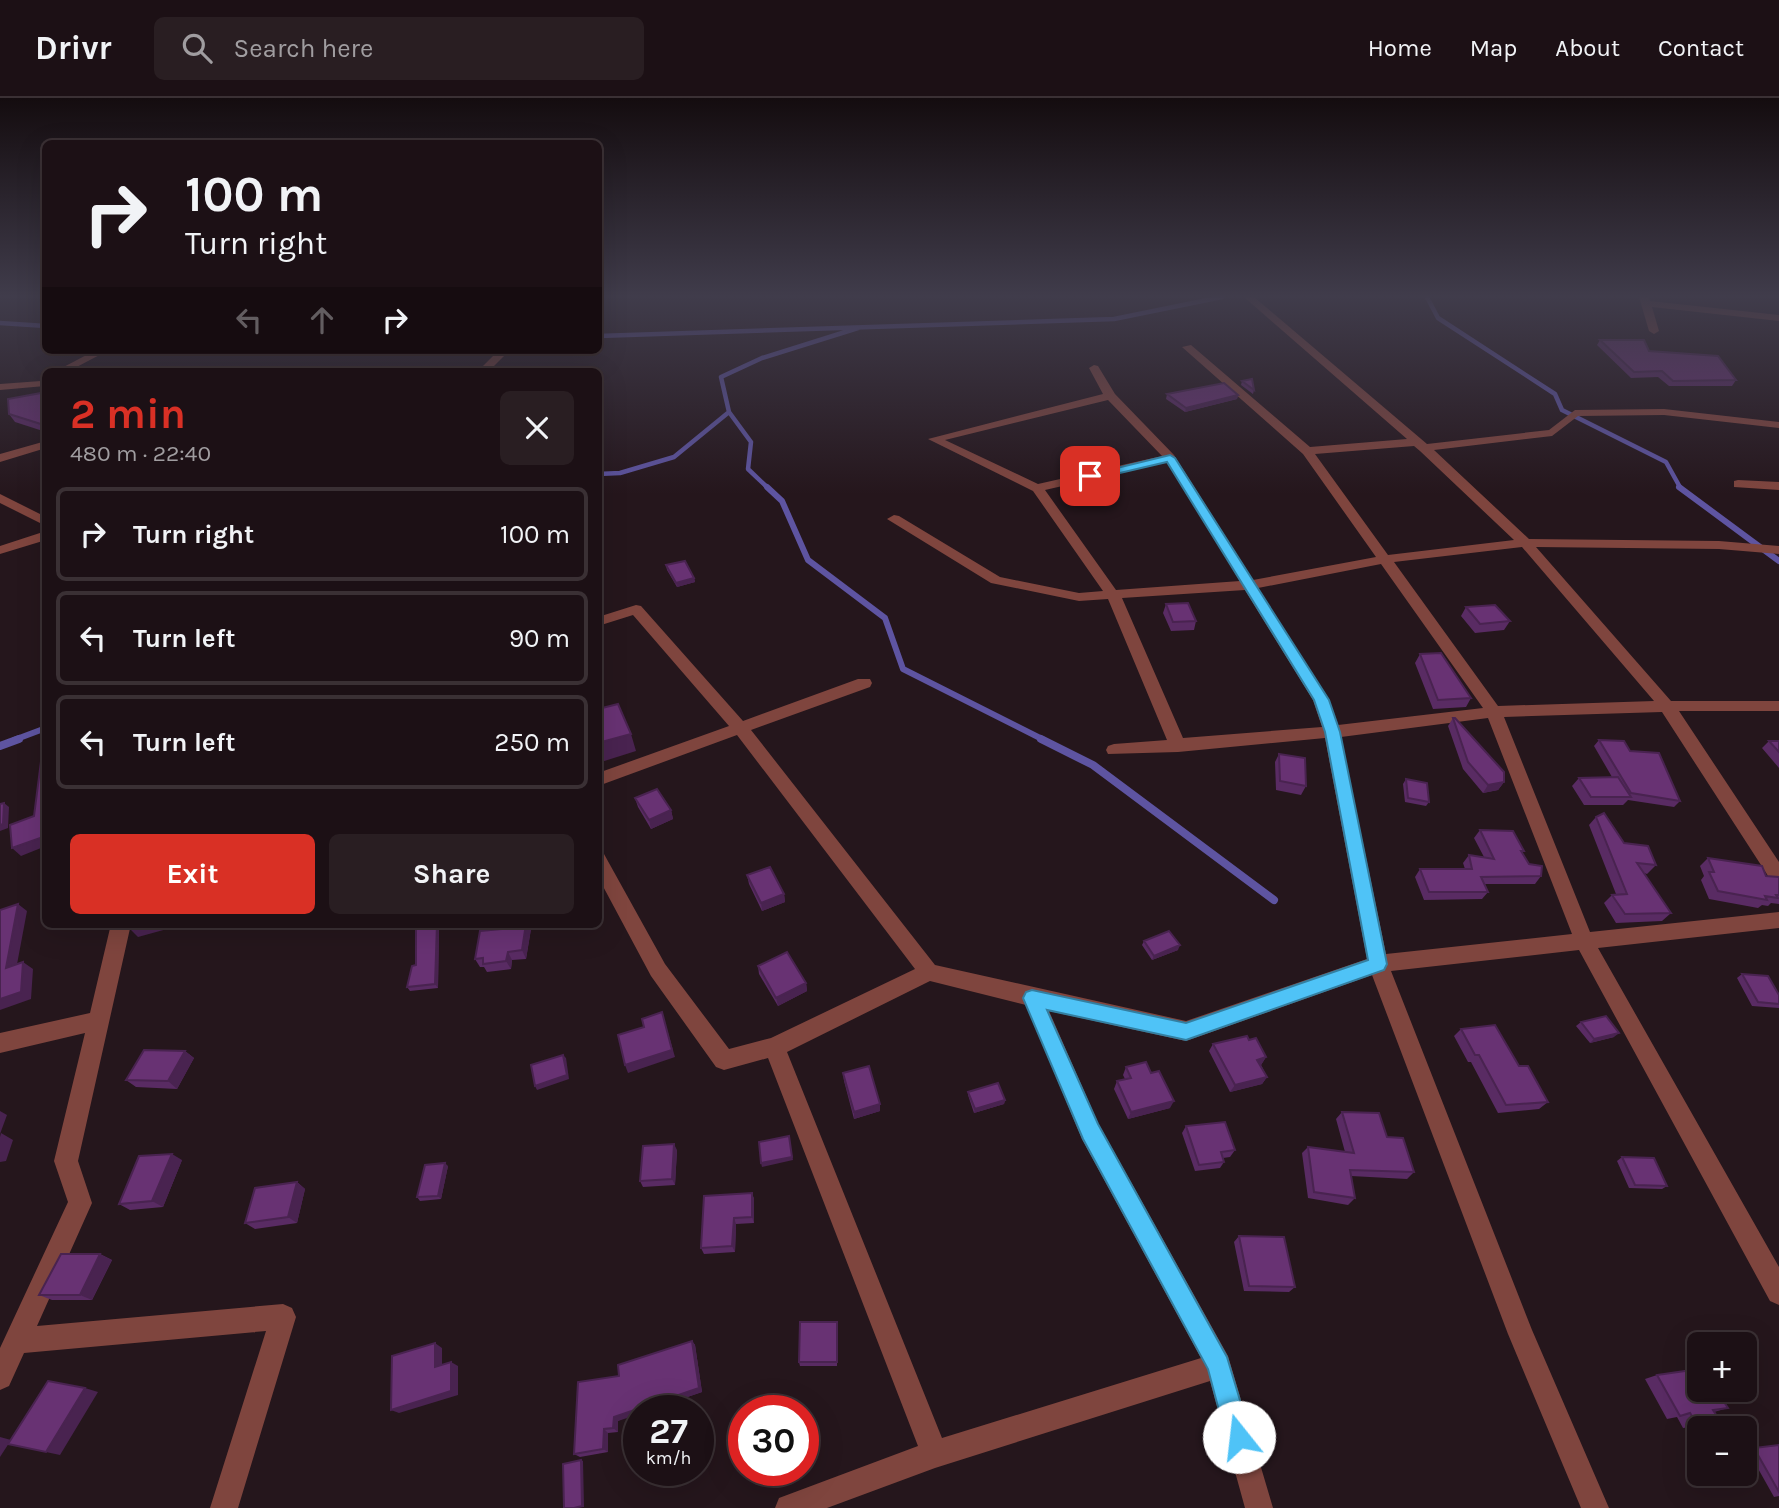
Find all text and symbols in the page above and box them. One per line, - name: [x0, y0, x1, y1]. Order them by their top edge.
- search box: [154, 17, 644, 80]
- text: Drivr: [35, 29, 112, 67]
- icon: search: [178, 29, 216, 67]
- text: Search here: [234, 33, 373, 64]
- text: Home: [1368, 34, 1432, 62]
- text: Map: [1470, 34, 1517, 62]
- text: About: [1555, 34, 1620, 62]
- text: Contact: [1658, 34, 1744, 62]
- text: 100 m: [185, 166, 323, 223]
- icon: right: [70, 168, 161, 259]
- text: Turn right: [185, 225, 327, 262]
- icon: left: [230, 301, 268, 339]
- icon: ahead: [303, 301, 341, 339]
- icon: right: [376, 301, 414, 339]
- text: 2 min: [70, 389, 186, 439]
- button: close: [500, 391, 574, 465]
- text: 480 m · 22:40: [70, 440, 211, 467]
- pin: [1060, 446, 1120, 506]
- icon: arrive: [1071, 457, 1109, 495]
- icon: right: [74, 515, 112, 553]
- text: Turn right: [133, 519, 254, 550]
- text: 100 m: [500, 519, 570, 550]
- icon: left: [74, 619, 112, 657]
- text: Turn left: [133, 623, 235, 654]
- text: 90 m: [509, 623, 570, 654]
- icon: left: [74, 723, 112, 761]
- text: Turn left: [133, 727, 235, 758]
- text: 250 m: [494, 727, 570, 758]
- button: Exit: [70, 834, 315, 914]
- button: Share: [329, 834, 574, 914]
- map controls: [1687, 1332, 1757, 1486]
- button: +: [1687, 1332, 1757, 1402]
- speed limit sign: 30: [728, 1395, 819, 1486]
- position arrow: [1202, 1400, 1276, 1474]
- text: 27: [649, 1411, 688, 1452]
- button: −: [1687, 1416, 1757, 1486]
- text: km/h: [646, 1447, 691, 1469]

